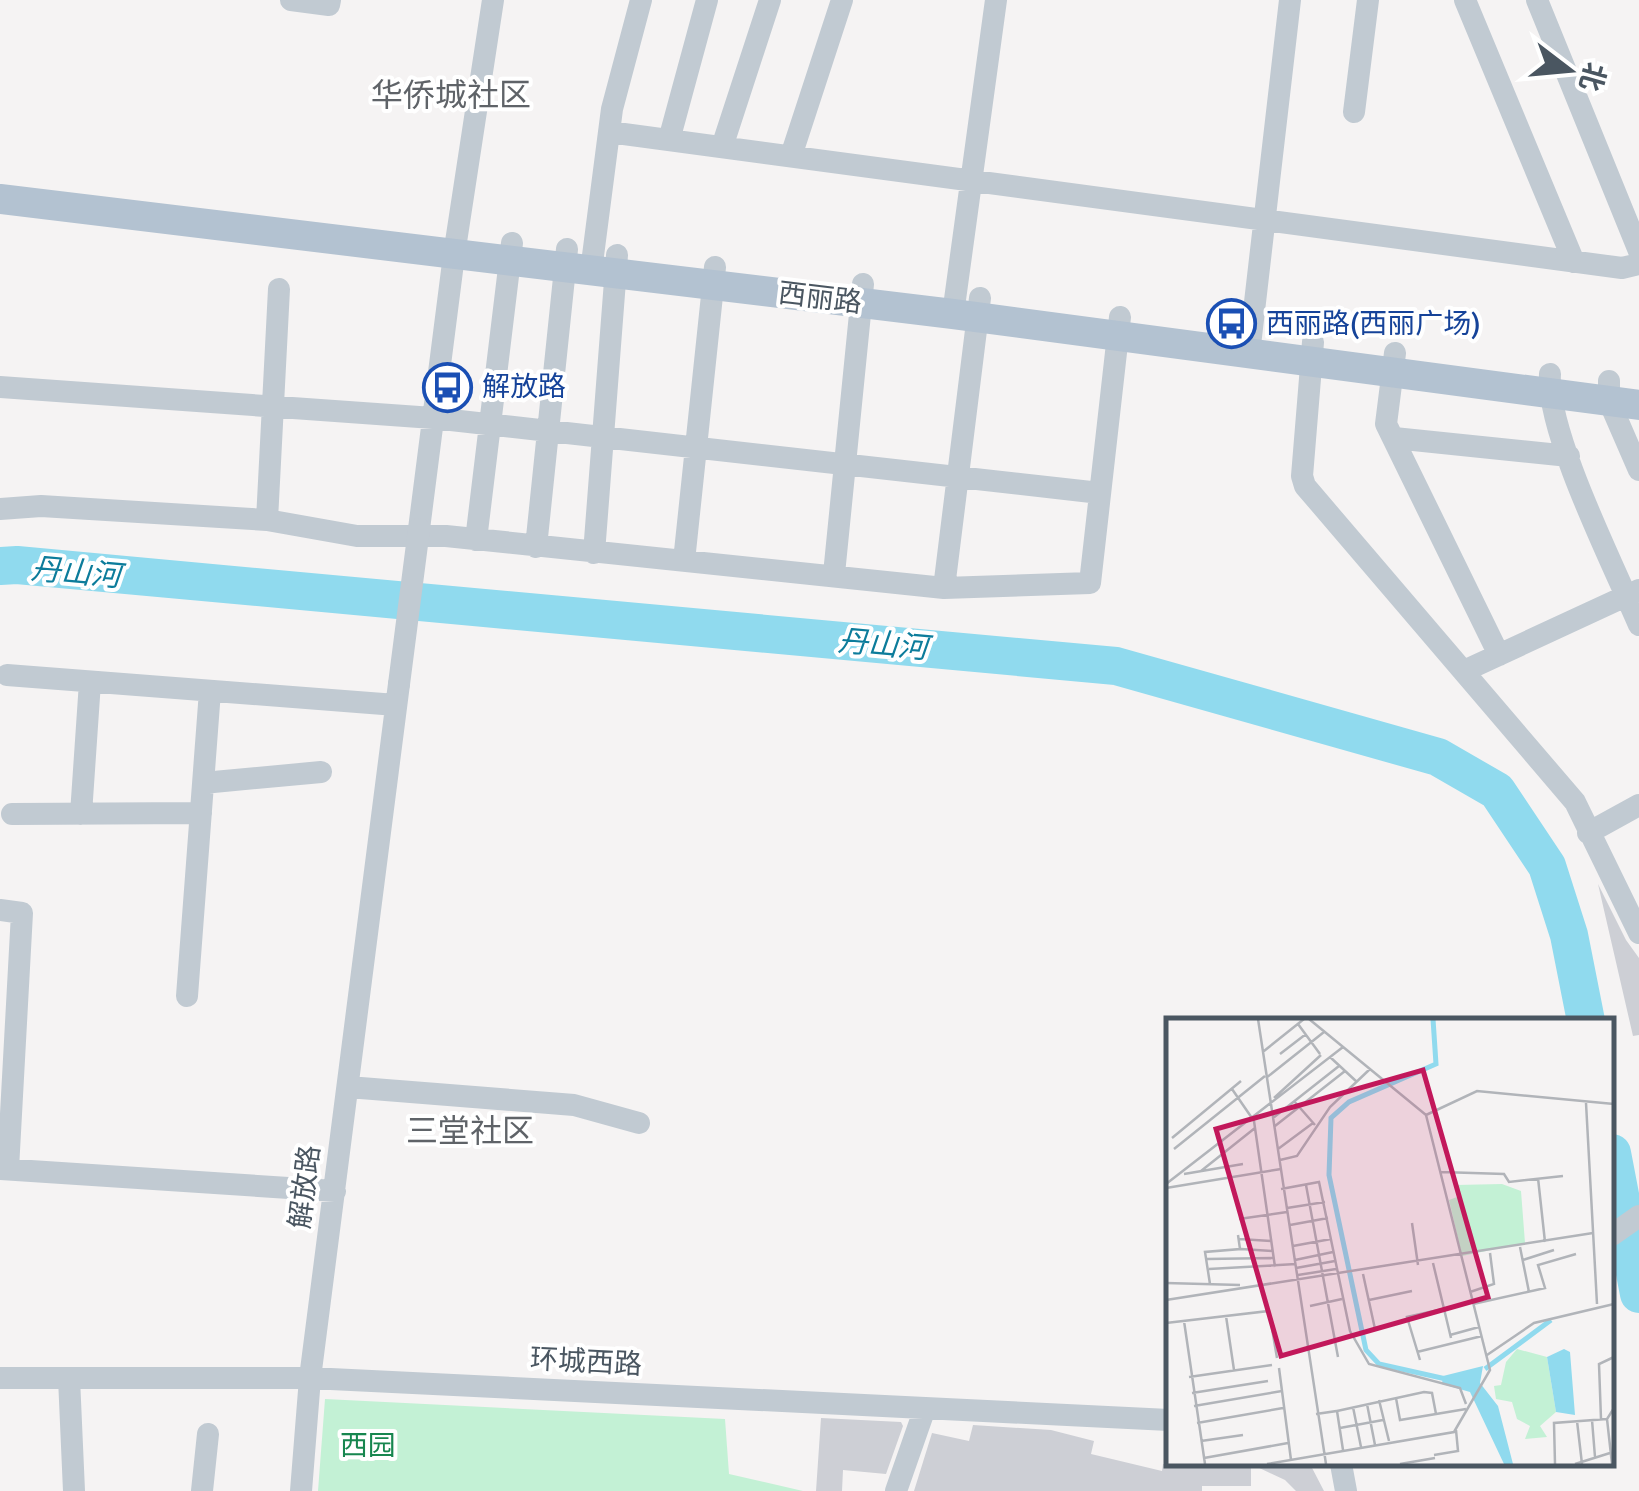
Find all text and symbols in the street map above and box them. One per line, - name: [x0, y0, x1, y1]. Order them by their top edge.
- north arrow: [1519, 20, 1619, 120]
- text: 北: [1572, 58, 1612, 95]
- district label: 华侨城社区: [371, 76, 531, 115]
- street label: 西丽路: [776, 276, 864, 320]
- bus stop icon: 西丽路(西丽广场): [1205, 298, 1257, 350]
- place label: 西丽路(西丽广场): [1266, 307, 1481, 341]
- bus stop icon: 解放路: [421, 361, 473, 413]
- place label: 解放路: [482, 370, 566, 404]
- water label: 丹山河: [30, 551, 127, 596]
- water label: 丹山河: [837, 623, 934, 668]
- inset map: [1166, 1018, 1614, 1466]
- district label: 三堂社区: [406, 1112, 534, 1151]
- street label: 解放路: [283, 1143, 327, 1231]
- street label: 环城西路: [529, 1342, 643, 1382]
- park label: 西园: [340, 1429, 396, 1463]

